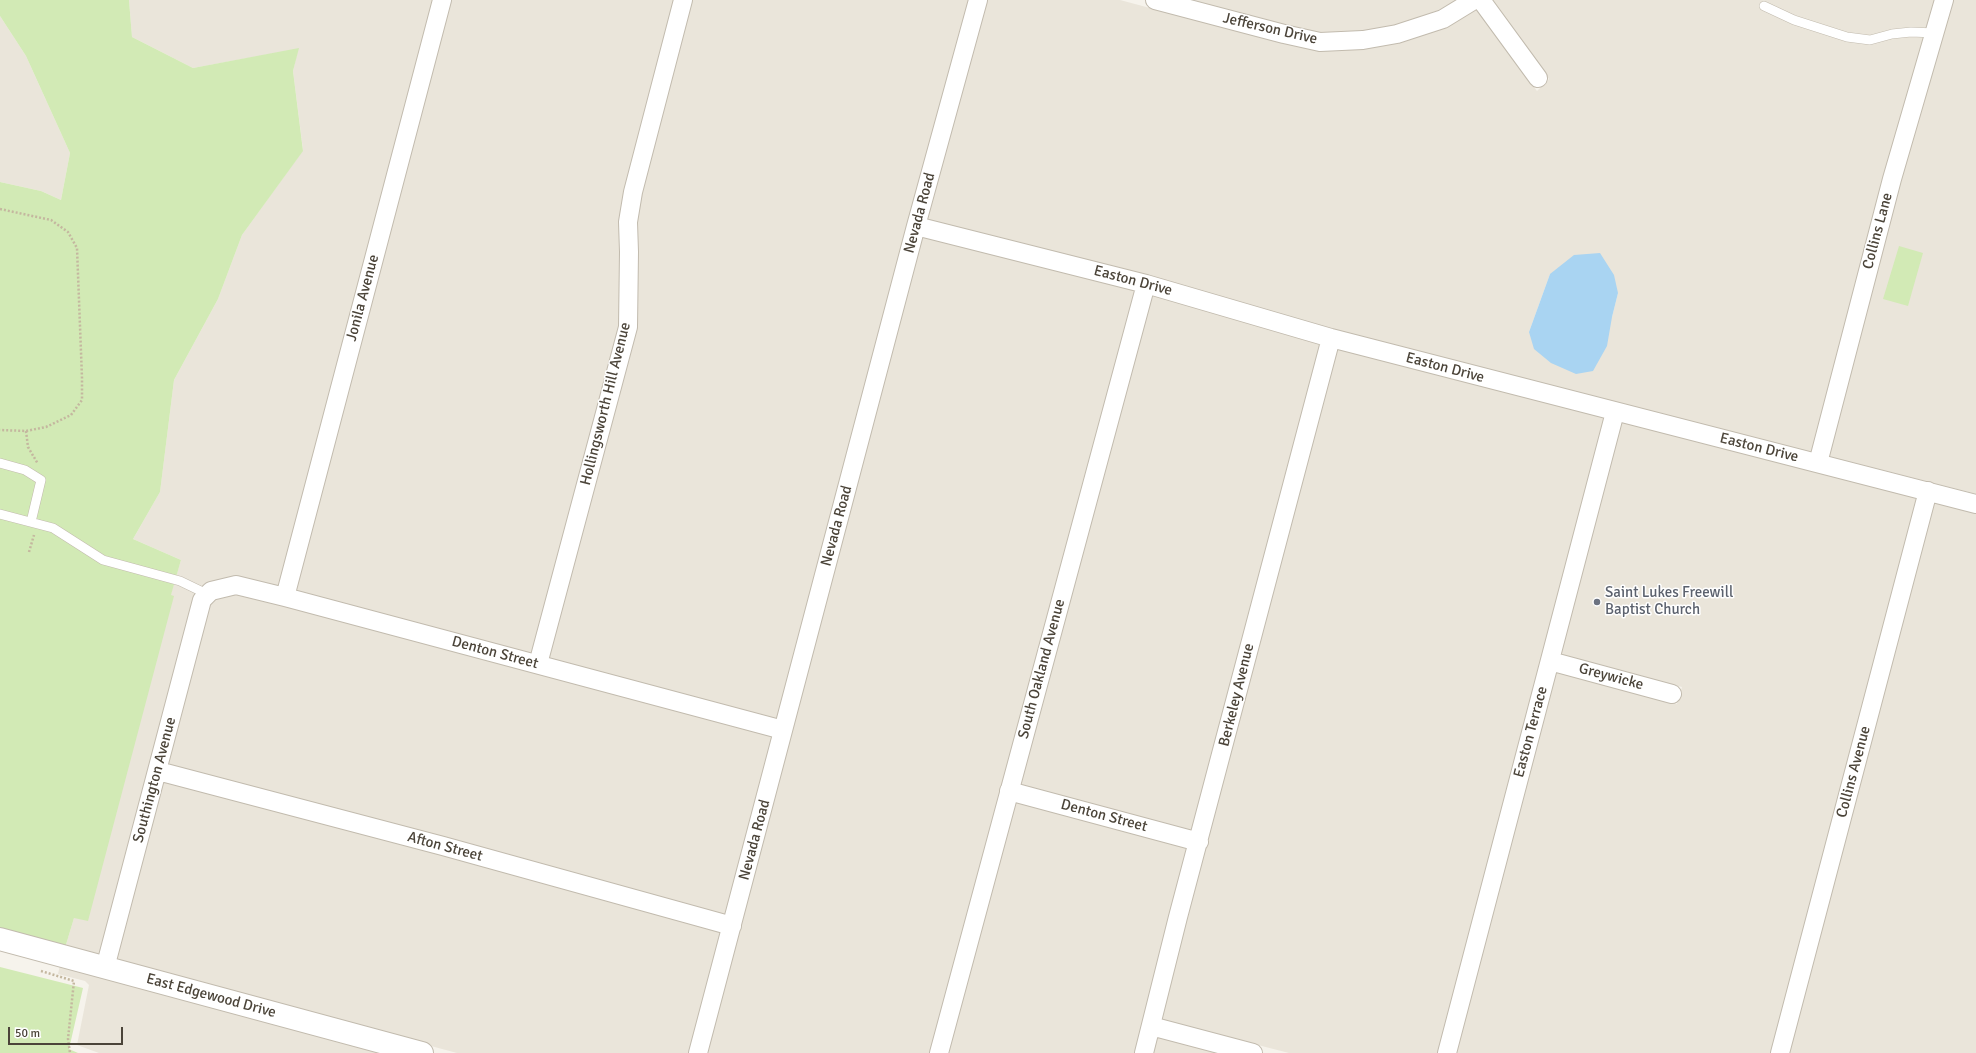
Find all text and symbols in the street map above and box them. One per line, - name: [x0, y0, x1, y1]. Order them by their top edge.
- street label: Jefferson Drive: [1221, 9, 1319, 49]
- street label: Nevada Road: [901, 171, 939, 255]
- street label: Collins Lane: [1859, 191, 1897, 271]
- street label: Jonila Avenue: [343, 253, 383, 343]
- street label: Easton Drive: [1092, 262, 1174, 300]
- street label: Hollingsworth Hill Avenue: [577, 321, 635, 487]
- street label: Easton Drive: [1404, 349, 1486, 387]
- street label: Easton Drive: [1718, 430, 1800, 466]
- street label: Nevada Road: [818, 484, 856, 568]
- place label: Saint Lukes Freewill Baptist Church: [1605, 584, 1733, 619]
- street label: South Oakland Avenue: [1015, 597, 1069, 741]
- marker: Saint Lukes Freewill Baptist Church: [1592, 597, 1602, 607]
- street label: Denton Street: [450, 633, 540, 673]
- street label: Berkeley Avenue: [1215, 642, 1259, 748]
- street label: Greywicke: [1577, 660, 1645, 694]
- street label: Easton Terrace: [1510, 684, 1552, 780]
- street label: Southington Avenue: [130, 715, 180, 845]
- street label: Collins Avenue: [1833, 724, 1875, 820]
- street label: Denton Street: [1059, 796, 1149, 836]
- street label: Nevada Road: [736, 798, 774, 882]
- street label: Afton Street: [406, 828, 484, 866]
- street label: East Edgewood Drive: [144, 970, 278, 1022]
- scale bar: [10, 1019, 125, 1045]
- text: 50 m: [15, 1026, 40, 1041]

